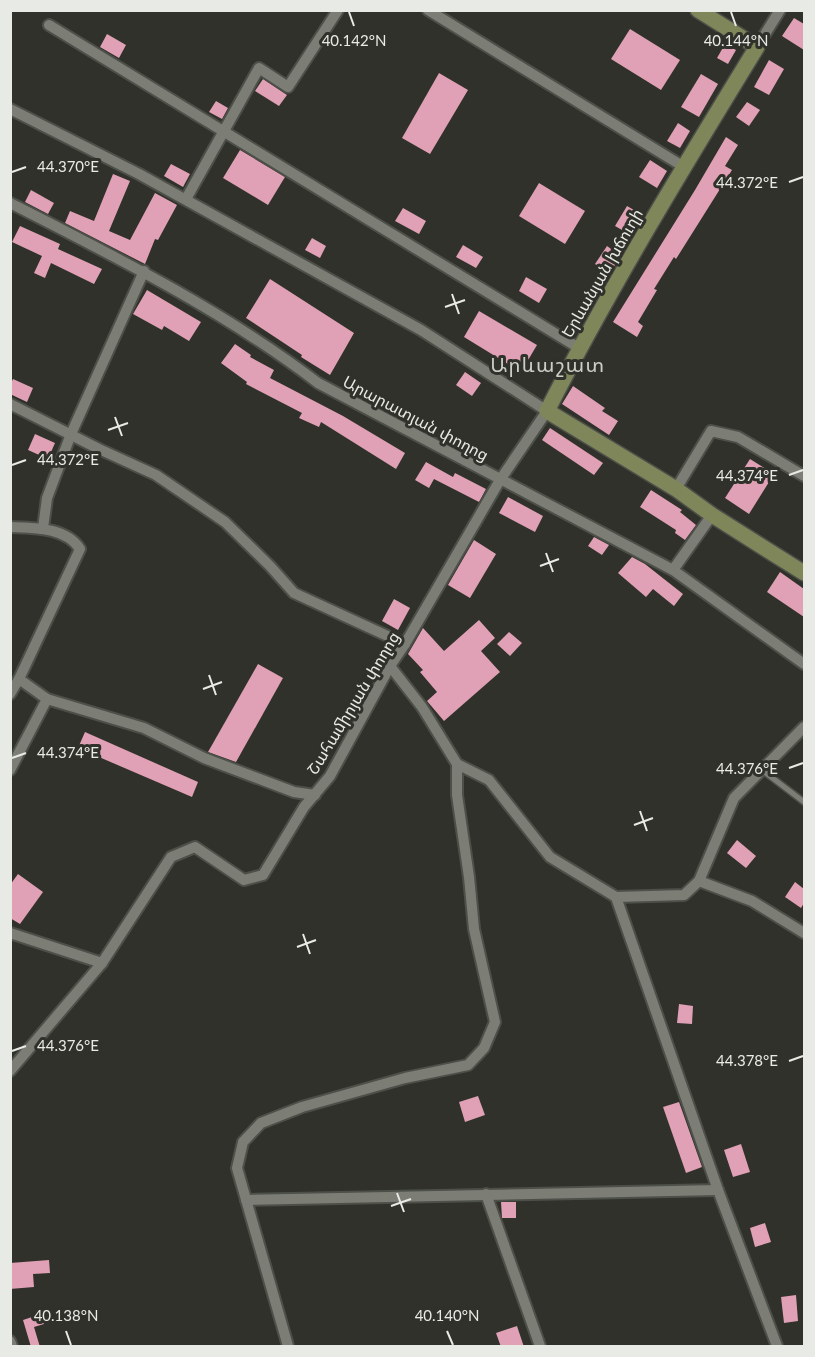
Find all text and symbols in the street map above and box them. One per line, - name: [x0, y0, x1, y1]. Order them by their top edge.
- text: 40.142°N: [322, 31, 386, 49]
- text: 40.144°N: [704, 31, 768, 49]
- text: 44.370°E: [37, 157, 99, 175]
- text: 44.372°E: [716, 173, 778, 191]
- street label: Երևանյան խճուղի: [557, 205, 647, 341]
- district label: Արևաշատ: [490, 352, 606, 377]
- street label: Արարատյան փողոց: [340, 371, 492, 465]
- text: 44.372°E: [37, 450, 99, 468]
- text: 44.374°E: [716, 466, 778, 484]
- street label: Շահամիրյան փողոց: [302, 628, 404, 778]
- text: 44.374°E: [37, 743, 99, 761]
- text: 44.376°E: [716, 759, 778, 777]
- text: 44.376°E: [37, 1036, 99, 1054]
- text: 44.378°E: [716, 1051, 778, 1069]
- text: 40.138°N: [34, 1306, 98, 1324]
- text: 40.140°N: [415, 1306, 479, 1324]

